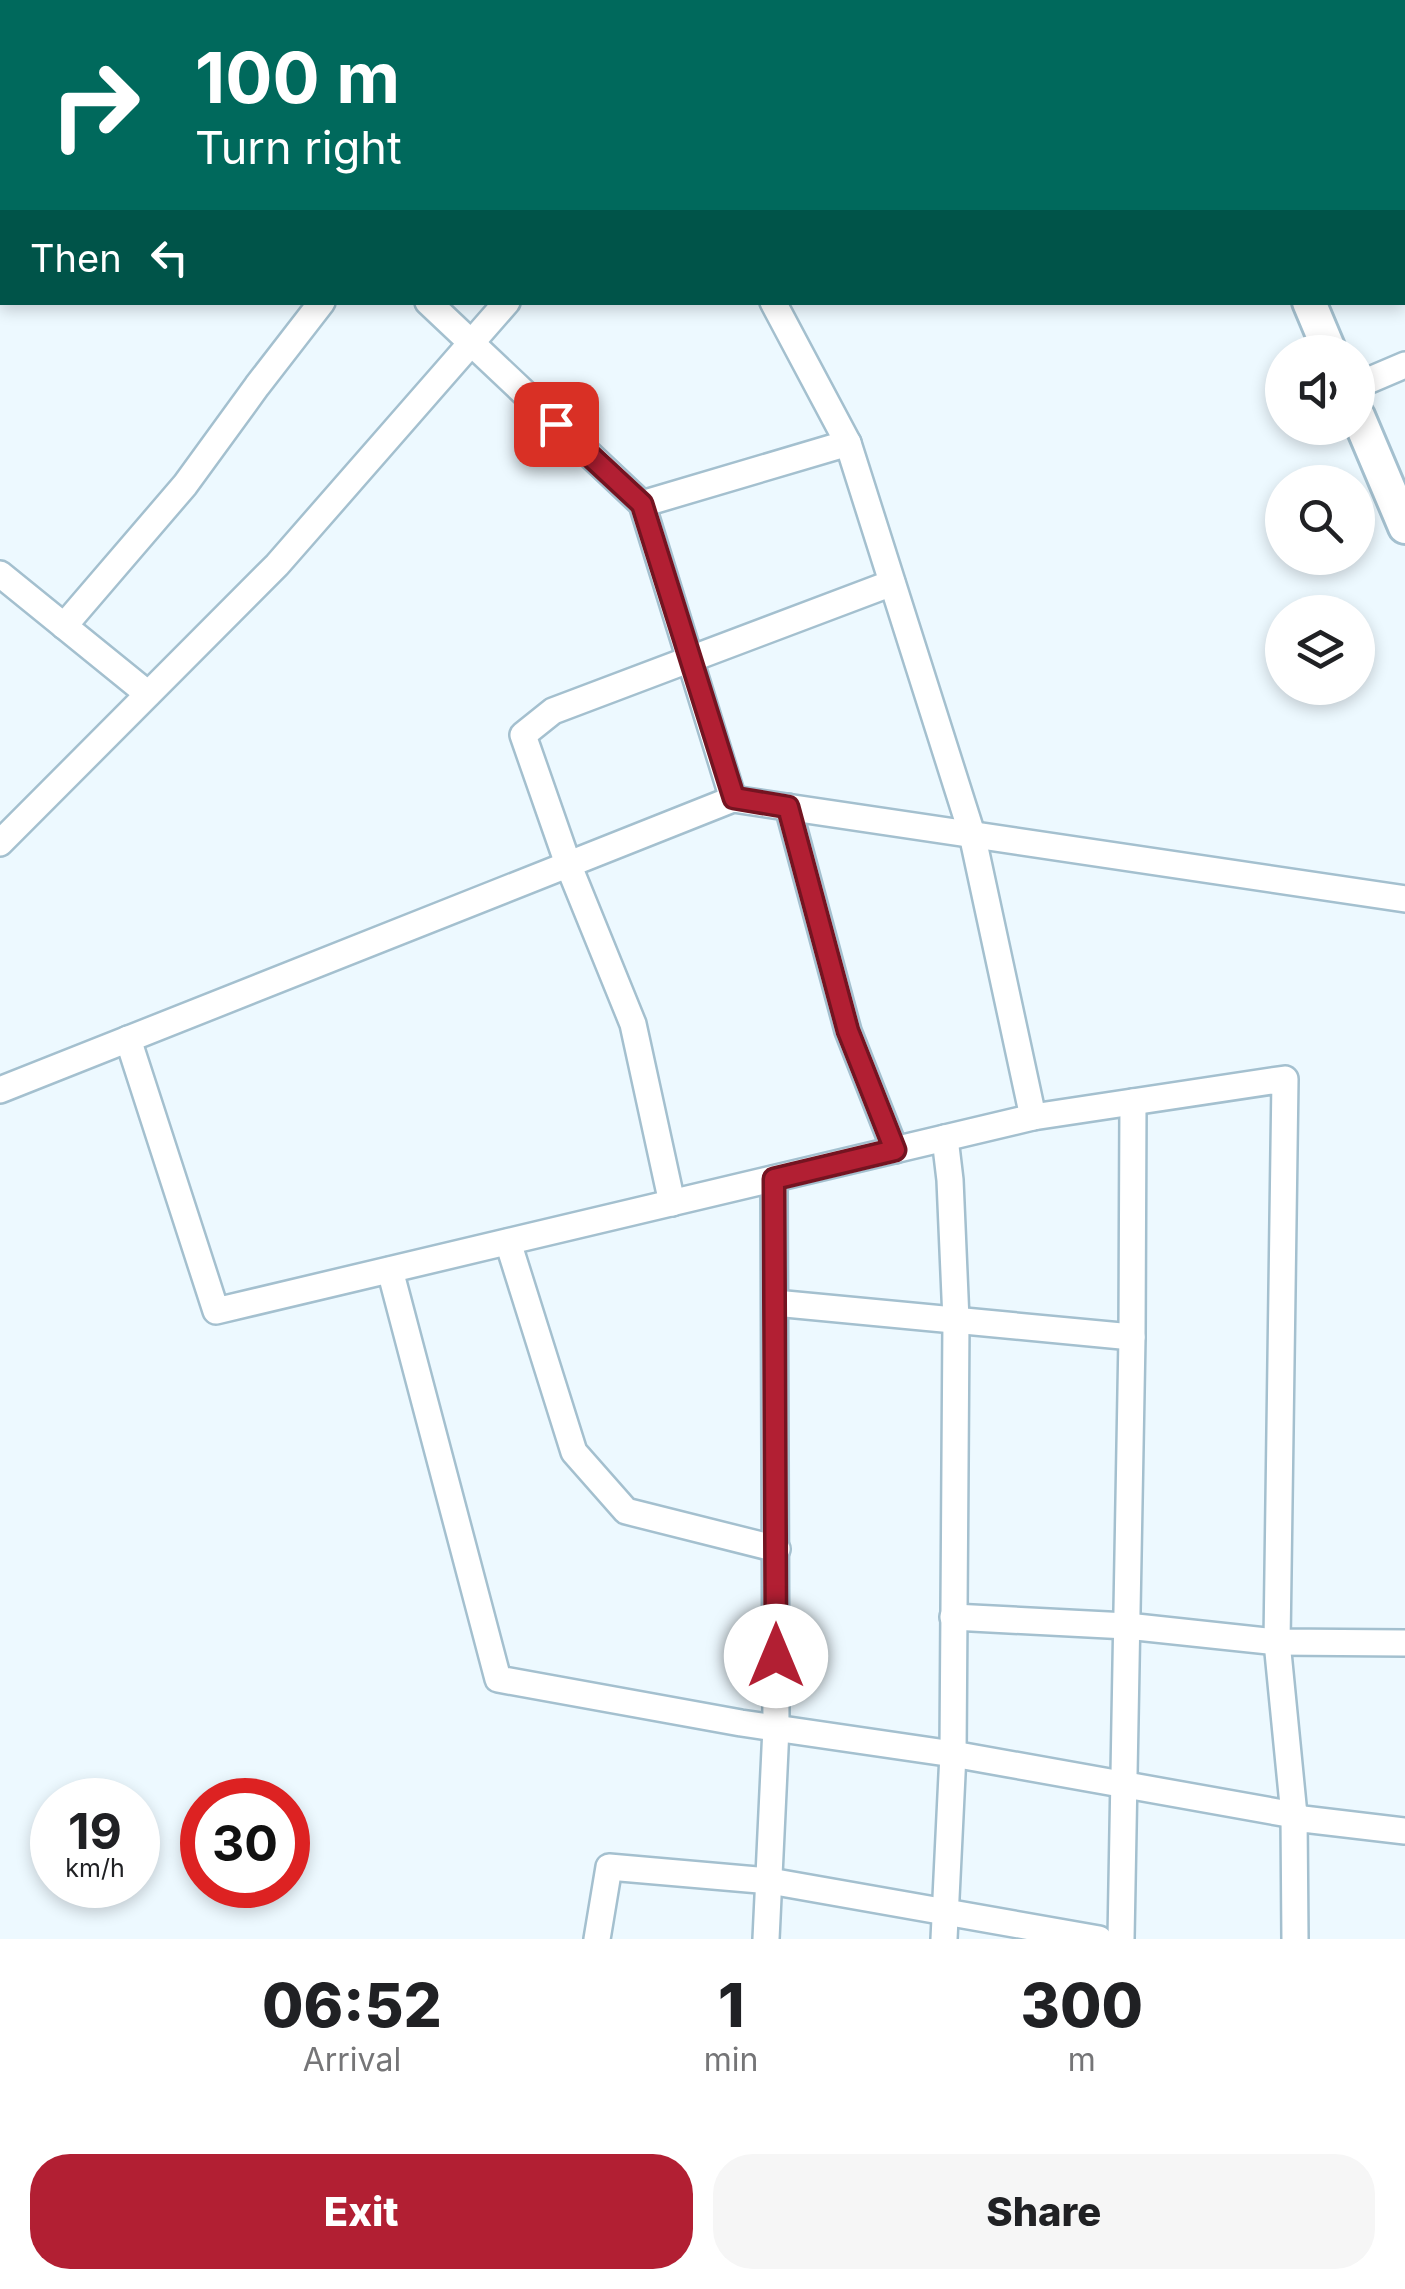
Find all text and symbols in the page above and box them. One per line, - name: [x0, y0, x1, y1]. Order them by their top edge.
- text: 100 m: [195, 35, 400, 120]
- icon: right: [30, 40, 160, 170]
- text: Turn right: [195, 120, 402, 175]
- icon: left: [142, 230, 197, 285]
- text: Then: [30, 235, 122, 281]
- map controls: [1265, 335, 1375, 705]
- button: sound: [1265, 335, 1375, 445]
- pin: [514, 382, 599, 467]
- icon: arrive: [529, 397, 584, 452]
- button: search: [1265, 465, 1375, 575]
- button: layers: [1265, 595, 1375, 705]
- position arrow: [724, 1604, 828, 1708]
- speed limit sign: 30: [180, 1778, 310, 1908]
- text: 19: [68, 1801, 122, 1861]
- text: km/h: [65, 1853, 125, 1883]
- text: 06:52: [262, 1969, 442, 2041]
- text: 1: [718, 1969, 744, 2041]
- text: 300: [1021, 1969, 1143, 2041]
- text: Arrival: [303, 2040, 401, 2079]
- text: min: [704, 2040, 759, 2079]
- text: m: [1068, 2040, 1096, 2079]
- button: Exit: [30, 2154, 693, 2269]
- button: Share: [713, 2154, 1375, 2269]

